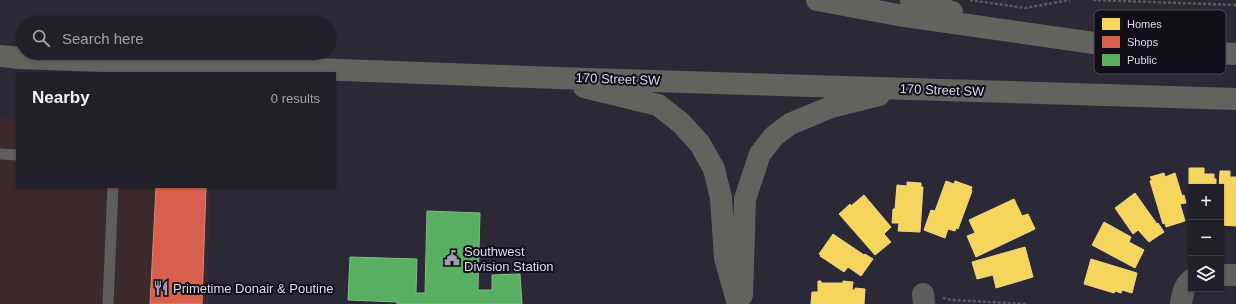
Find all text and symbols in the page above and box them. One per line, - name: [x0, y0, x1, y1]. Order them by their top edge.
- legend: [1094, 10, 1226, 74]
- search box: [16, 16, 336, 60]
- text: Homes: [1127, 18, 1162, 30]
- icon: search: [30, 27, 52, 49]
- text: Search here: [62, 30, 144, 47]
- text: Shops: [1127, 36, 1159, 48]
- text: Public: [1127, 54, 1157, 66]
- street label: 170 Street SW: [575, 70, 661, 88]
- street label: 170 Street SW: [899, 81, 985, 99]
- text: Nearby: [32, 88, 90, 107]
- text: 0 results: [271, 91, 320, 106]
- map controls: [1188, 184, 1224, 292]
- button: +: [1188, 184, 1224, 220]
- button: −: [1188, 220, 1224, 256]
- place label: Southwest Division Station: [464, 244, 554, 274]
- public building icon: Southwest Division Station: [443, 249, 461, 267]
- button: layers: [1188, 256, 1224, 292]
- restaurant icon: Primetime Donair & Poutine: [152, 279, 170, 297]
- place label: Primetime Donair & Poutine: [173, 281, 333, 296]

